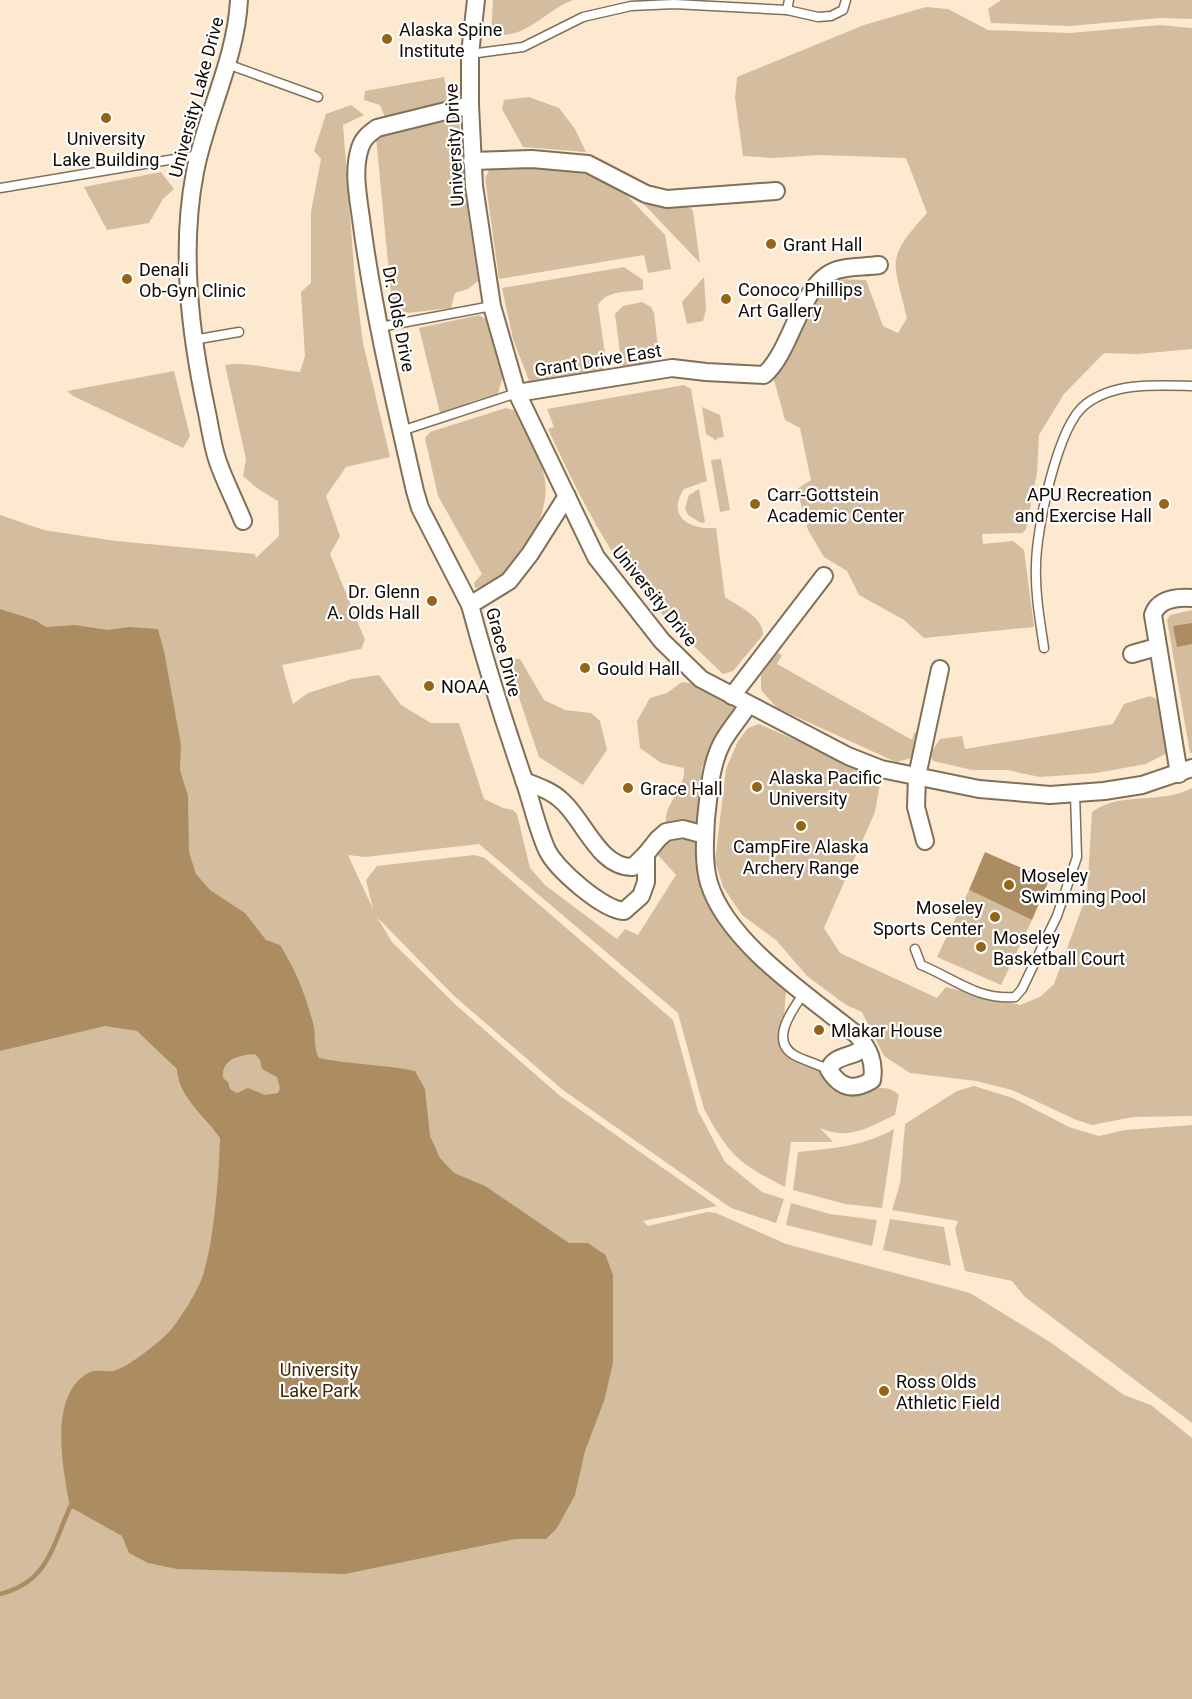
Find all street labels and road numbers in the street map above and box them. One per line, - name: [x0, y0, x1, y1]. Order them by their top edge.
- street label: University Lake Drive: [164, 14, 228, 180]
- street label: University Drive: [440, 83, 468, 207]
- street label: Dr. Olds Drive: [378, 264, 420, 374]
- street label: Grant Drive East: [533, 340, 663, 380]
- street label: University Drive: [608, 542, 702, 650]
- street label: Grace Drive: [482, 605, 526, 699]

